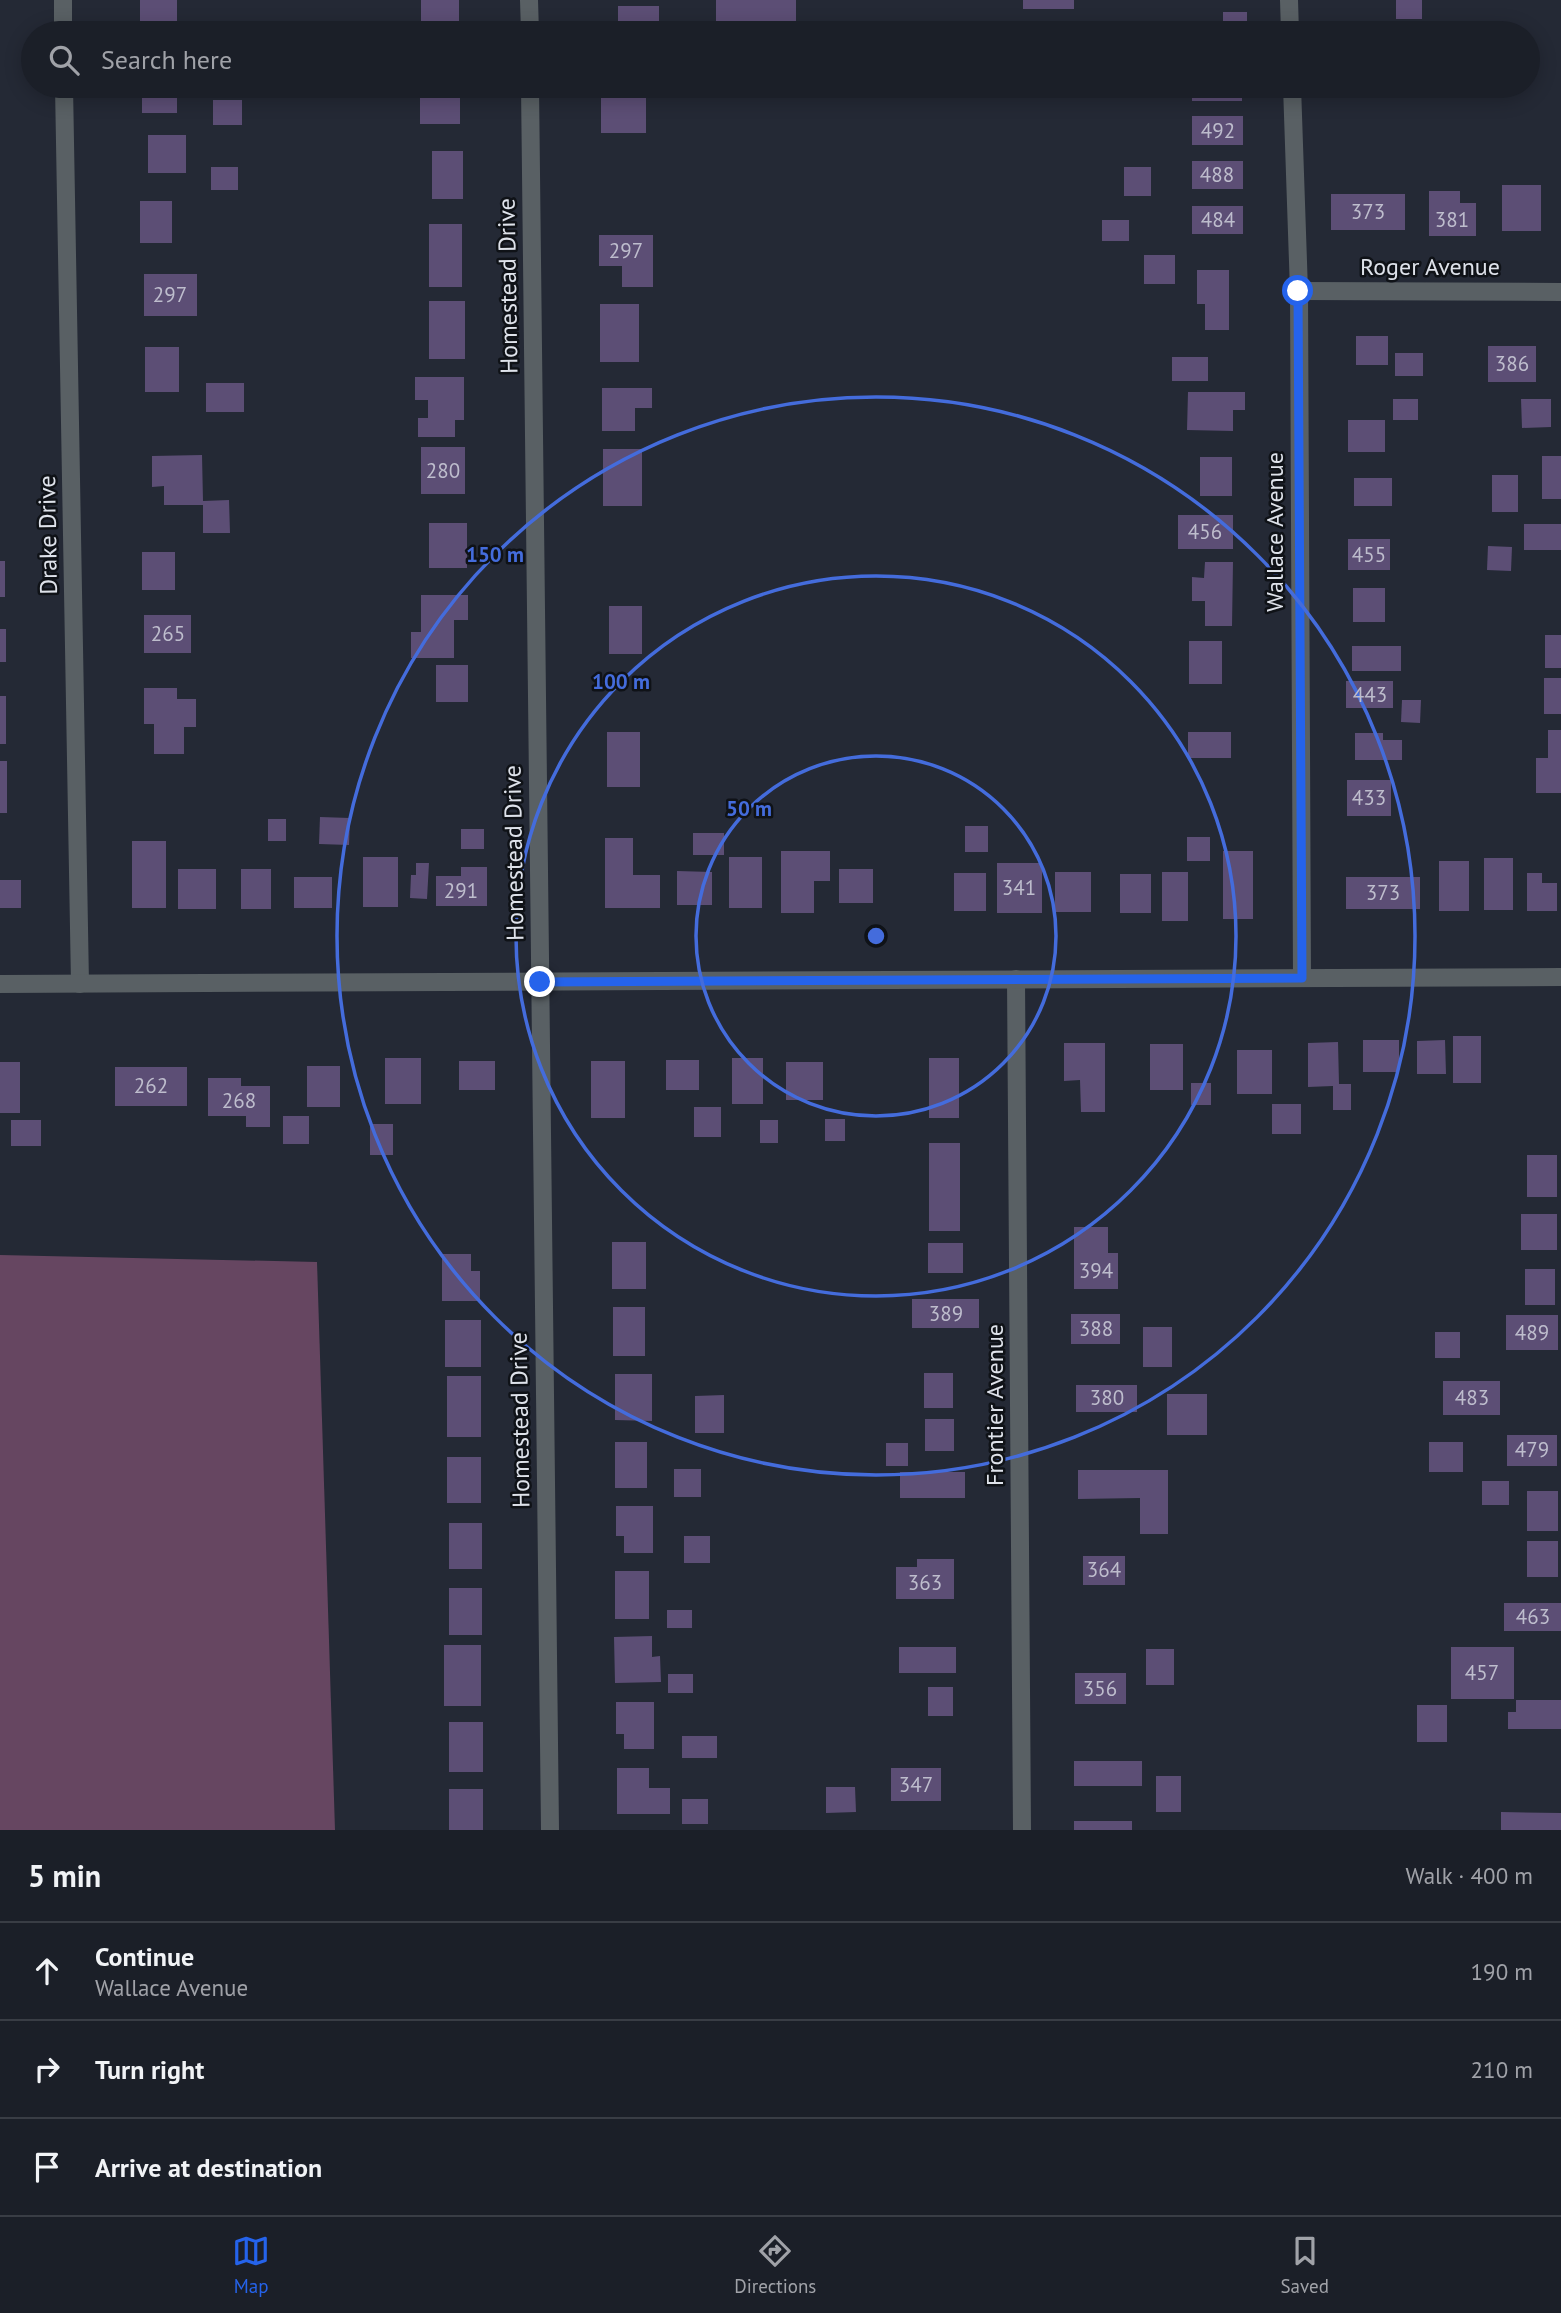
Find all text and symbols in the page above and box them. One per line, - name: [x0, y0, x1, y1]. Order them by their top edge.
- search box: [21, 21, 1540, 98]
- icon: search: [45, 41, 83, 79]
- text: Search here: [101, 43, 232, 76]
- house number: 492: [1201, 117, 1235, 144]
- house number: 488: [1200, 161, 1234, 188]
- street label: Homestead Drive: [490, 198, 525, 374]
- house number: 373: [1351, 198, 1385, 225]
- house number: 484: [1201, 206, 1235, 233]
- house number: 381: [1435, 206, 1469, 233]
- house number: 297: [609, 237, 643, 264]
- street label: Roger Avenue: [1360, 251, 1500, 282]
- route start: [1282, 275, 1313, 306]
- house number: 297: [153, 281, 187, 308]
- house number: 386: [1495, 350, 1529, 377]
- street label: Wallace Avenue: [1259, 452, 1290, 612]
- house number: 280: [426, 457, 460, 484]
- street label: Drake Drive: [31, 475, 64, 595]
- house number: 456: [1188, 518, 1222, 545]
- text: 150 m: [466, 541, 524, 568]
- house number: 455: [1352, 541, 1386, 568]
- house number: 265: [151, 620, 185, 647]
- text: 100 m: [592, 668, 650, 695]
- house number: 443: [1353, 681, 1387, 708]
- street label: Homestead Drive: [496, 765, 531, 941]
- house number: 433: [1352, 784, 1386, 811]
- text: 50 m: [726, 795, 772, 822]
- house number: 341: [1002, 874, 1036, 901]
- house number: 291: [444, 877, 478, 904]
- house number: 373: [1366, 879, 1400, 906]
- centre of rings: [864, 924, 888, 948]
- route end: [524, 966, 555, 997]
- house number: 262: [134, 1072, 168, 1099]
- house number: 268: [222, 1087, 256, 1114]
- house number: 394: [1079, 1257, 1113, 1284]
- house number: 389: [929, 1300, 963, 1327]
- house number: 388: [1079, 1315, 1113, 1342]
- house number: 489: [1515, 1319, 1549, 1346]
- street label: Frontier Avenue: [979, 1324, 1010, 1486]
- street label: Homestead Drive: [502, 1332, 537, 1508]
- house number: 380: [1090, 1384, 1124, 1411]
- house number: 483: [1455, 1384, 1489, 1411]
- house number: 479: [1515, 1436, 1549, 1463]
- house number: 364: [1087, 1556, 1121, 1583]
- house number: 363: [908, 1569, 942, 1596]
- house number: 463: [1516, 1603, 1550, 1630]
- house number: 457: [1465, 1659, 1499, 1686]
- house number: 356: [1083, 1675, 1117, 1702]
- house number: 347: [899, 1771, 933, 1798]
- text: 5 min: [28, 1856, 101, 1895]
- text: Walk · 400 m: [1406, 1861, 1533, 1890]
- text: Continue: [95, 1940, 194, 1973]
- icon: ahead: [28, 1952, 66, 1990]
- text: 190 m: [1471, 1957, 1533, 1986]
- text: Wallace Avenue: [95, 1973, 248, 2002]
- icon: right: [28, 2050, 66, 2088]
- text: Turn right: [95, 2053, 204, 2086]
- text: 210 m: [1471, 2055, 1533, 2084]
- icon: arrive: [28, 2148, 66, 2186]
- text: Arrive at destination: [95, 2151, 322, 2184]
- tab: Map: [232, 2232, 270, 2298]
- tab: Directions: [734, 2232, 816, 2298]
- tab: Saved: [1281, 2232, 1329, 2298]

